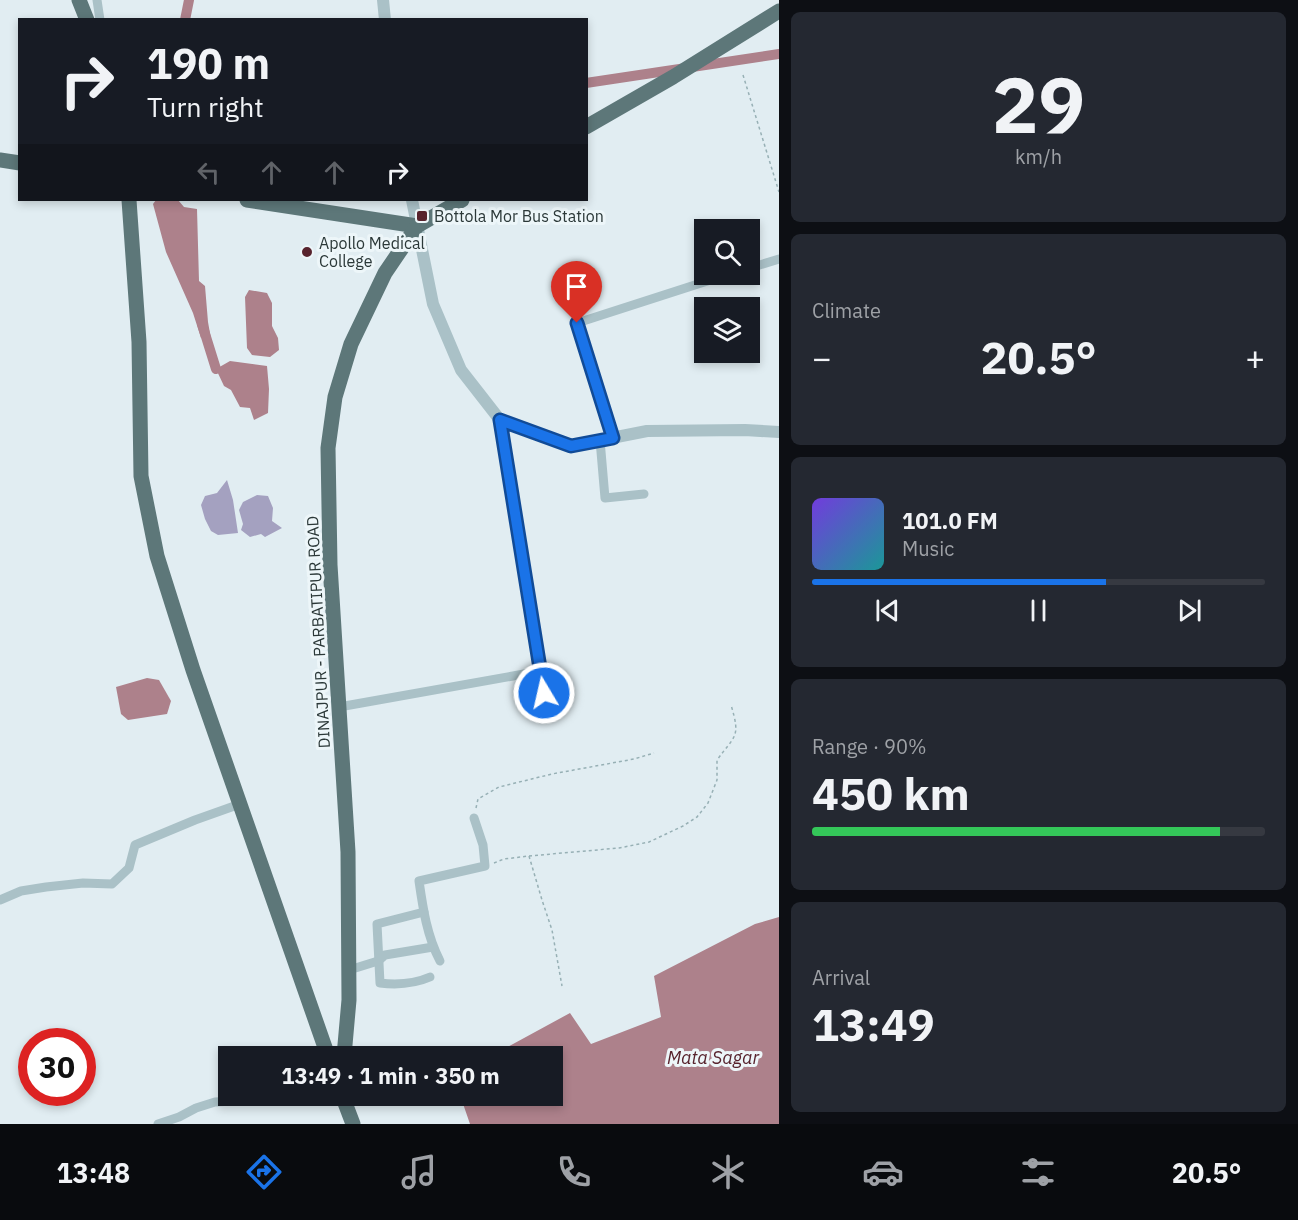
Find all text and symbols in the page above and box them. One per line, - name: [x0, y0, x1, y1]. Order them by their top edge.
- text: 190 m: [147, 36, 270, 91]
- icon: right: [48, 42, 126, 120]
- text: 29: [992, 53, 1085, 154]
- text: Turn right: [147, 89, 264, 124]
- text: km/h: [1015, 143, 1062, 170]
- icon: left: [192, 156, 225, 189]
- icon: ahead: [255, 156, 288, 189]
- icon: ahead: [318, 156, 351, 189]
- icon: right: [381, 156, 414, 189]
- place label: Bottola Mor Bus Station: [434, 206, 604, 226]
- marker: Bottola Mor Bus Station: [415, 209, 429, 223]
- map controls: [694, 219, 760, 363]
- button: search: [694, 219, 760, 285]
- place label: Apollo Medical College: [319, 233, 425, 271]
- marker: Apollo Medical College: [300, 245, 314, 259]
- pin: [551, 261, 602, 323]
- icon: arrive: [560, 270, 593, 303]
- button: layers: [694, 297, 760, 363]
- text: Climate: [812, 297, 881, 324]
- text: 20.5°: [980, 328, 1097, 386]
- text: −: [812, 336, 832, 379]
- text: +: [1245, 336, 1265, 379]
- text: 101.0 FM: [902, 506, 998, 535]
- street label: DINAJPUR - PARBATIPUR ROAD: [302, 515, 334, 749]
- text: Music: [902, 535, 954, 562]
- icon: previous: [871, 594, 904, 627]
- icon: pause: [1022, 594, 1055, 627]
- icon: next: [1173, 594, 1206, 627]
- position arrow: [512, 661, 576, 725]
- text: Range · 90%: [812, 733, 927, 760]
- text: 450 km: [812, 764, 970, 822]
- text: Arrival: [812, 964, 870, 991]
- text: 13:49: [812, 995, 935, 1053]
- speed limit sign: 30: [18, 1028, 96, 1106]
- water label: Mata Sagar: [667, 1046, 759, 1069]
- text: 13:49 · 1 min · 350 m: [281, 1061, 500, 1090]
- icon: directions: [243, 1151, 285, 1193]
- icon: music: [398, 1151, 440, 1193]
- icon: phone: [553, 1151, 595, 1193]
- icon: climate: [707, 1151, 749, 1193]
- icon: car: [862, 1151, 904, 1193]
- icon: filters: [1017, 1151, 1059, 1193]
- text: 13:48: [56, 1155, 130, 1190]
- text: 20.5°: [1172, 1155, 1241, 1190]

